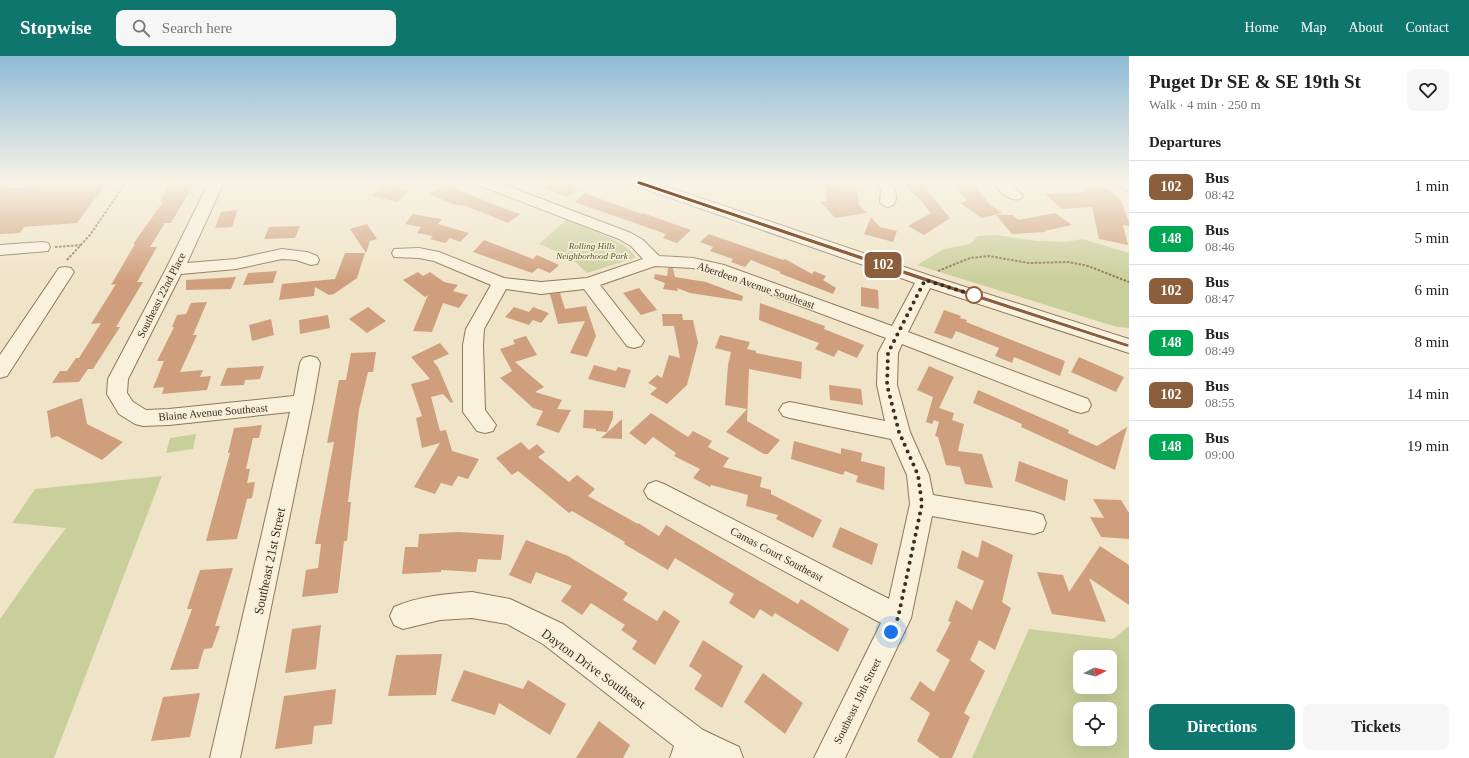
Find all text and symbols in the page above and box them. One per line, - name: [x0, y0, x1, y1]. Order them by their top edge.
- search box: [116, 10, 396, 46]
- text: Stopwise: [20, 17, 92, 38]
- icon: search: [130, 17, 152, 39]
- text: Search here: [162, 20, 232, 36]
- text: Home: [1245, 20, 1279, 35]
- text: Map: [1301, 20, 1326, 35]
- text: About: [1348, 20, 1383, 35]
- text: Contact: [1405, 20, 1449, 35]
- button: heart: [1407, 69, 1449, 111]
- text: Puget Dr SE & SE 19th St: [1149, 71, 1361, 92]
- text: Walk · 4 min · 250 m: [1149, 97, 1261, 112]
- text: Departures: [1149, 134, 1221, 150]
- text: Bus: [1205, 170, 1229, 186]
- text: 1 min: [1414, 178, 1449, 194]
- text: 102: [1161, 179, 1182, 194]
- text: 08:42: [1205, 187, 1235, 202]
- text: Bus: [1205, 222, 1229, 238]
- text: 5 min: [1414, 230, 1449, 246]
- text: 148: [1161, 231, 1182, 246]
- text: 08:46: [1205, 239, 1235, 254]
- park label: Rolling Hills Neighborhood Park: [555, 241, 629, 261]
- street label: Southeast 22nd Place: [134, 250, 188, 340]
- line badge: 102: [860, 252, 906, 278]
- text: 102: [873, 257, 894, 272]
- street label: Aberdeen Avenue Southeast: [696, 259, 816, 311]
- text: Bus: [1205, 274, 1229, 290]
- text: 6 min: [1414, 282, 1449, 298]
- text: 102: [1161, 283, 1182, 298]
- unlabelled marker: [965, 286, 983, 304]
- text: 08:47: [1205, 291, 1235, 306]
- text: Bus: [1205, 326, 1229, 342]
- text: 8 min: [1414, 334, 1449, 350]
- text: 148: [1161, 335, 1182, 350]
- text: 08:49: [1205, 343, 1235, 358]
- text: Bus: [1205, 378, 1229, 394]
- text: 14 min: [1407, 386, 1449, 402]
- text: 102: [1161, 387, 1182, 402]
- text: 08:55: [1205, 395, 1235, 410]
- street label: Blaine Avenue Southeast: [158, 401, 268, 423]
- text: Bus: [1205, 430, 1229, 446]
- text: 19 min: [1407, 438, 1449, 454]
- text: 148: [1161, 439, 1182, 454]
- text: 09:00: [1205, 447, 1235, 462]
- street label: Southeast 21st Street: [251, 506, 288, 616]
- street label: Camas Court Southeast: [729, 524, 825, 584]
- your location: [881, 622, 901, 642]
- street label: Dayton Drive Southeast: [539, 626, 649, 711]
- north arrow: [1073, 650, 1117, 694]
- map controls: [1073, 650, 1117, 746]
- street label: Southeast 19th Street: [831, 656, 883, 746]
- button: locate: [1073, 702, 1117, 746]
- button: Directions: [1149, 704, 1295, 750]
- button: Tickets: [1303, 704, 1449, 750]

